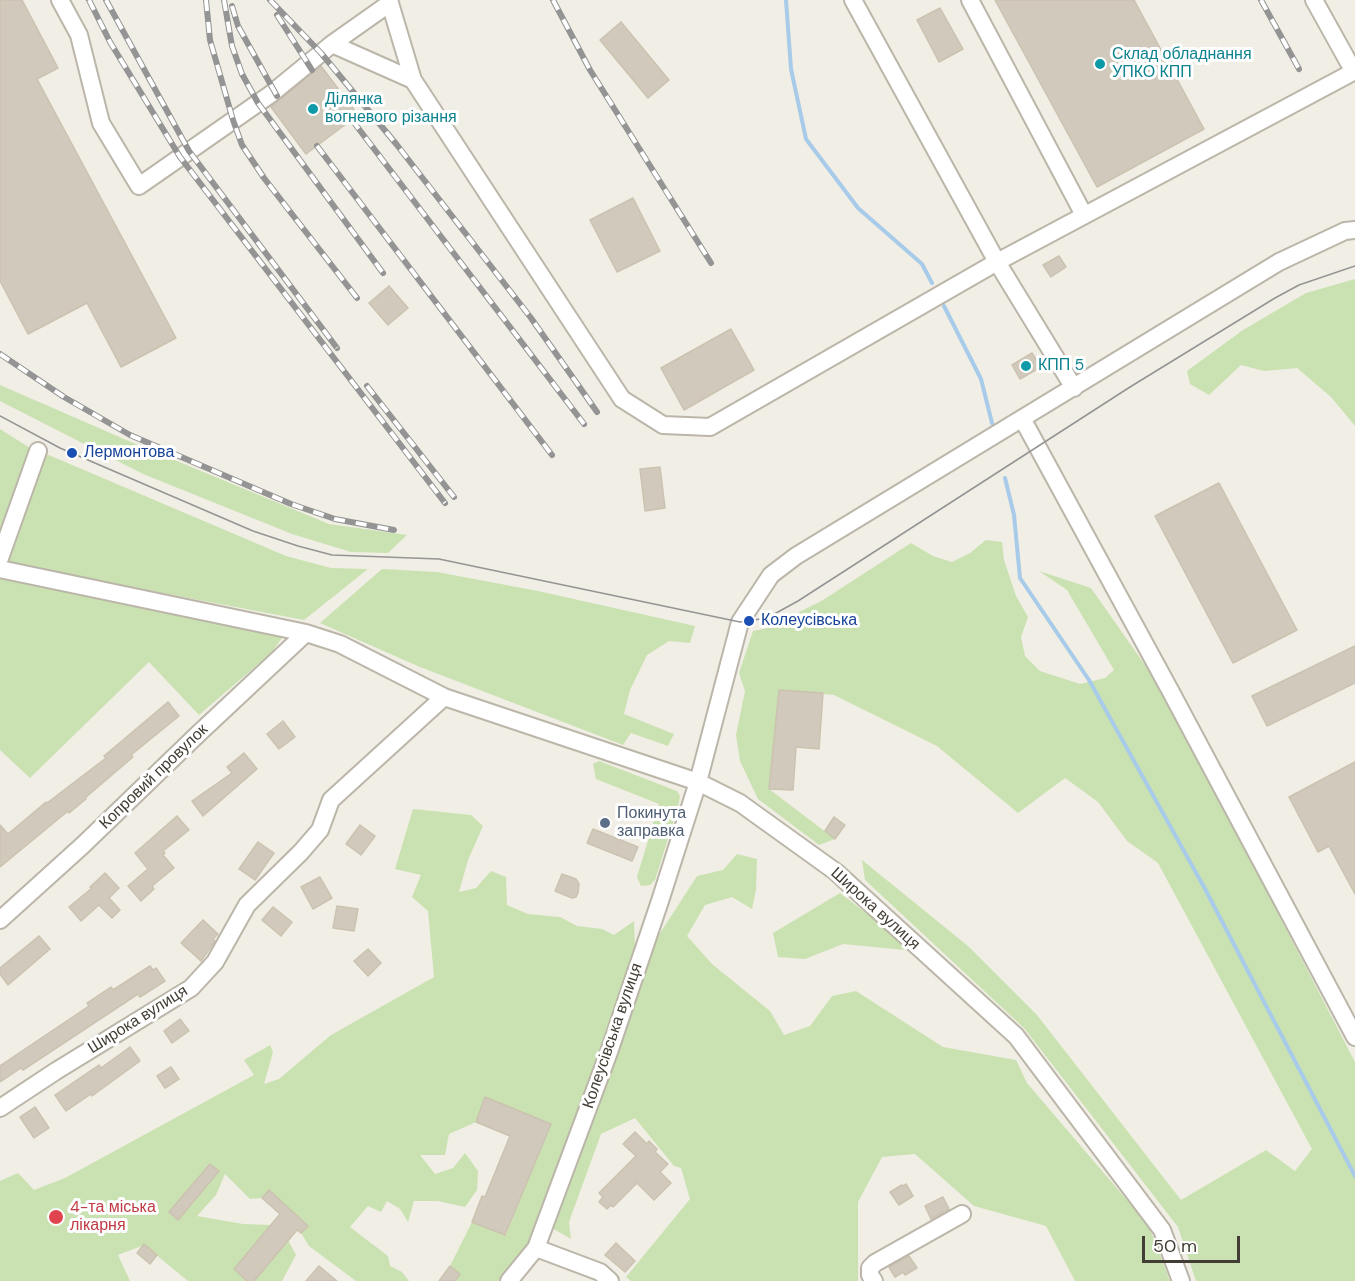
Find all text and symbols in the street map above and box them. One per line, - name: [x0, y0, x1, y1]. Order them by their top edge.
- place label: Склад обладнання УПКО КПП: [1112, 45, 1252, 83]
- marker: Склад обладнання УПКО КПП: [1093, 57, 1107, 71]
- place label: Ділянка вогневого різання: [325, 90, 457, 128]
- marker: Ділянка вогневого різання: [306, 102, 320, 116]
- place label: КПП 5: [1038, 356, 1084, 376]
- marker: КПП 5: [1019, 359, 1033, 373]
- place label: Лермонтова: [84, 443, 174, 463]
- marker: Лермонтова: [65, 446, 79, 460]
- place label: Колеусівська: [761, 611, 857, 631]
- marker: Колеусівська: [742, 614, 756, 628]
- street label: Копровий провулок: [96, 720, 212, 834]
- place label: Покинута заправка: [617, 804, 686, 842]
- marker: Покинута заправка: [598, 816, 612, 830]
- street label: Широка вулиця: [826, 864, 924, 954]
- street label: Колеусівська вулиця: [579, 961, 647, 1111]
- street label: Широка вулиця: [85, 982, 191, 1058]
- place label: 4-та міська лікарня: [70, 1198, 156, 1236]
- marker: 4-та міська лікарня: [47, 1208, 65, 1226]
- scale bar: [1145, 1224, 1242, 1262]
- text: 50 m: [1153, 1234, 1197, 1258]

